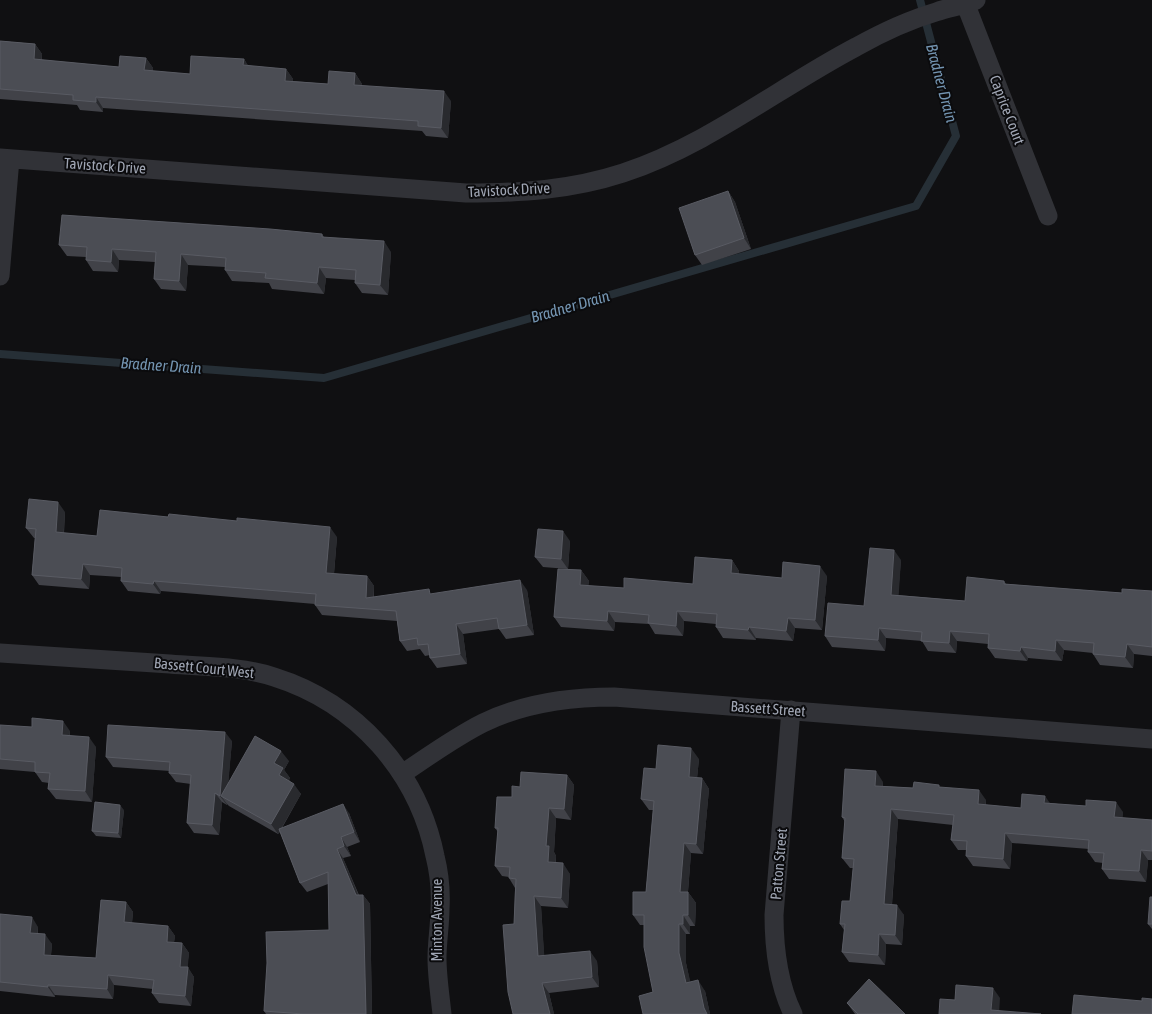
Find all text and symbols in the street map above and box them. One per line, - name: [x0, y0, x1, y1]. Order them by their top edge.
- water label: Bradner Drain: [923, 42, 961, 125]
- street label: Caprice Court: [986, 73, 1028, 147]
- street label: Tavistock Drive: [64, 154, 147, 177]
- street label: Tavistock Drive: [468, 179, 551, 200]
- water label: Bradner Drain: [529, 286, 612, 326]
- water label: Bradner Drain: [120, 353, 202, 377]
- street label: Bassett Court West: [153, 654, 255, 681]
- street label: Bassett Street: [730, 697, 806, 720]
- street label: Patton Street: [767, 827, 790, 900]
- street label: Minton Avenue: [428, 878, 445, 961]

